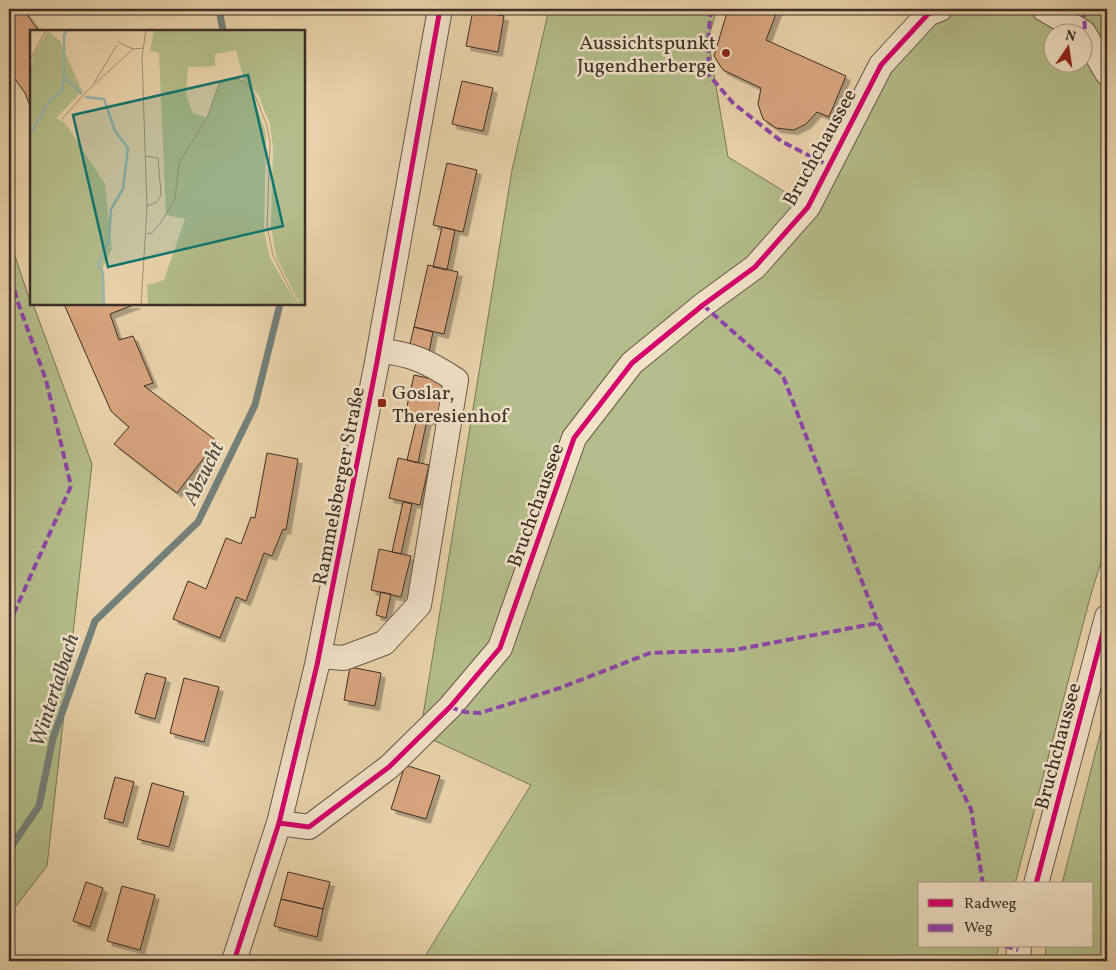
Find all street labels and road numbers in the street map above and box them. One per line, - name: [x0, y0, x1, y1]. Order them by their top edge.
- street label: Bruchchaussee: [777, 84, 865, 212]
- street label: Rammelsberger Straße: [307, 385, 373, 588]
- street label: Bruchchaussee: [501, 440, 572, 572]
- street label: Bruchchaussee: [1029, 680, 1089, 813]

